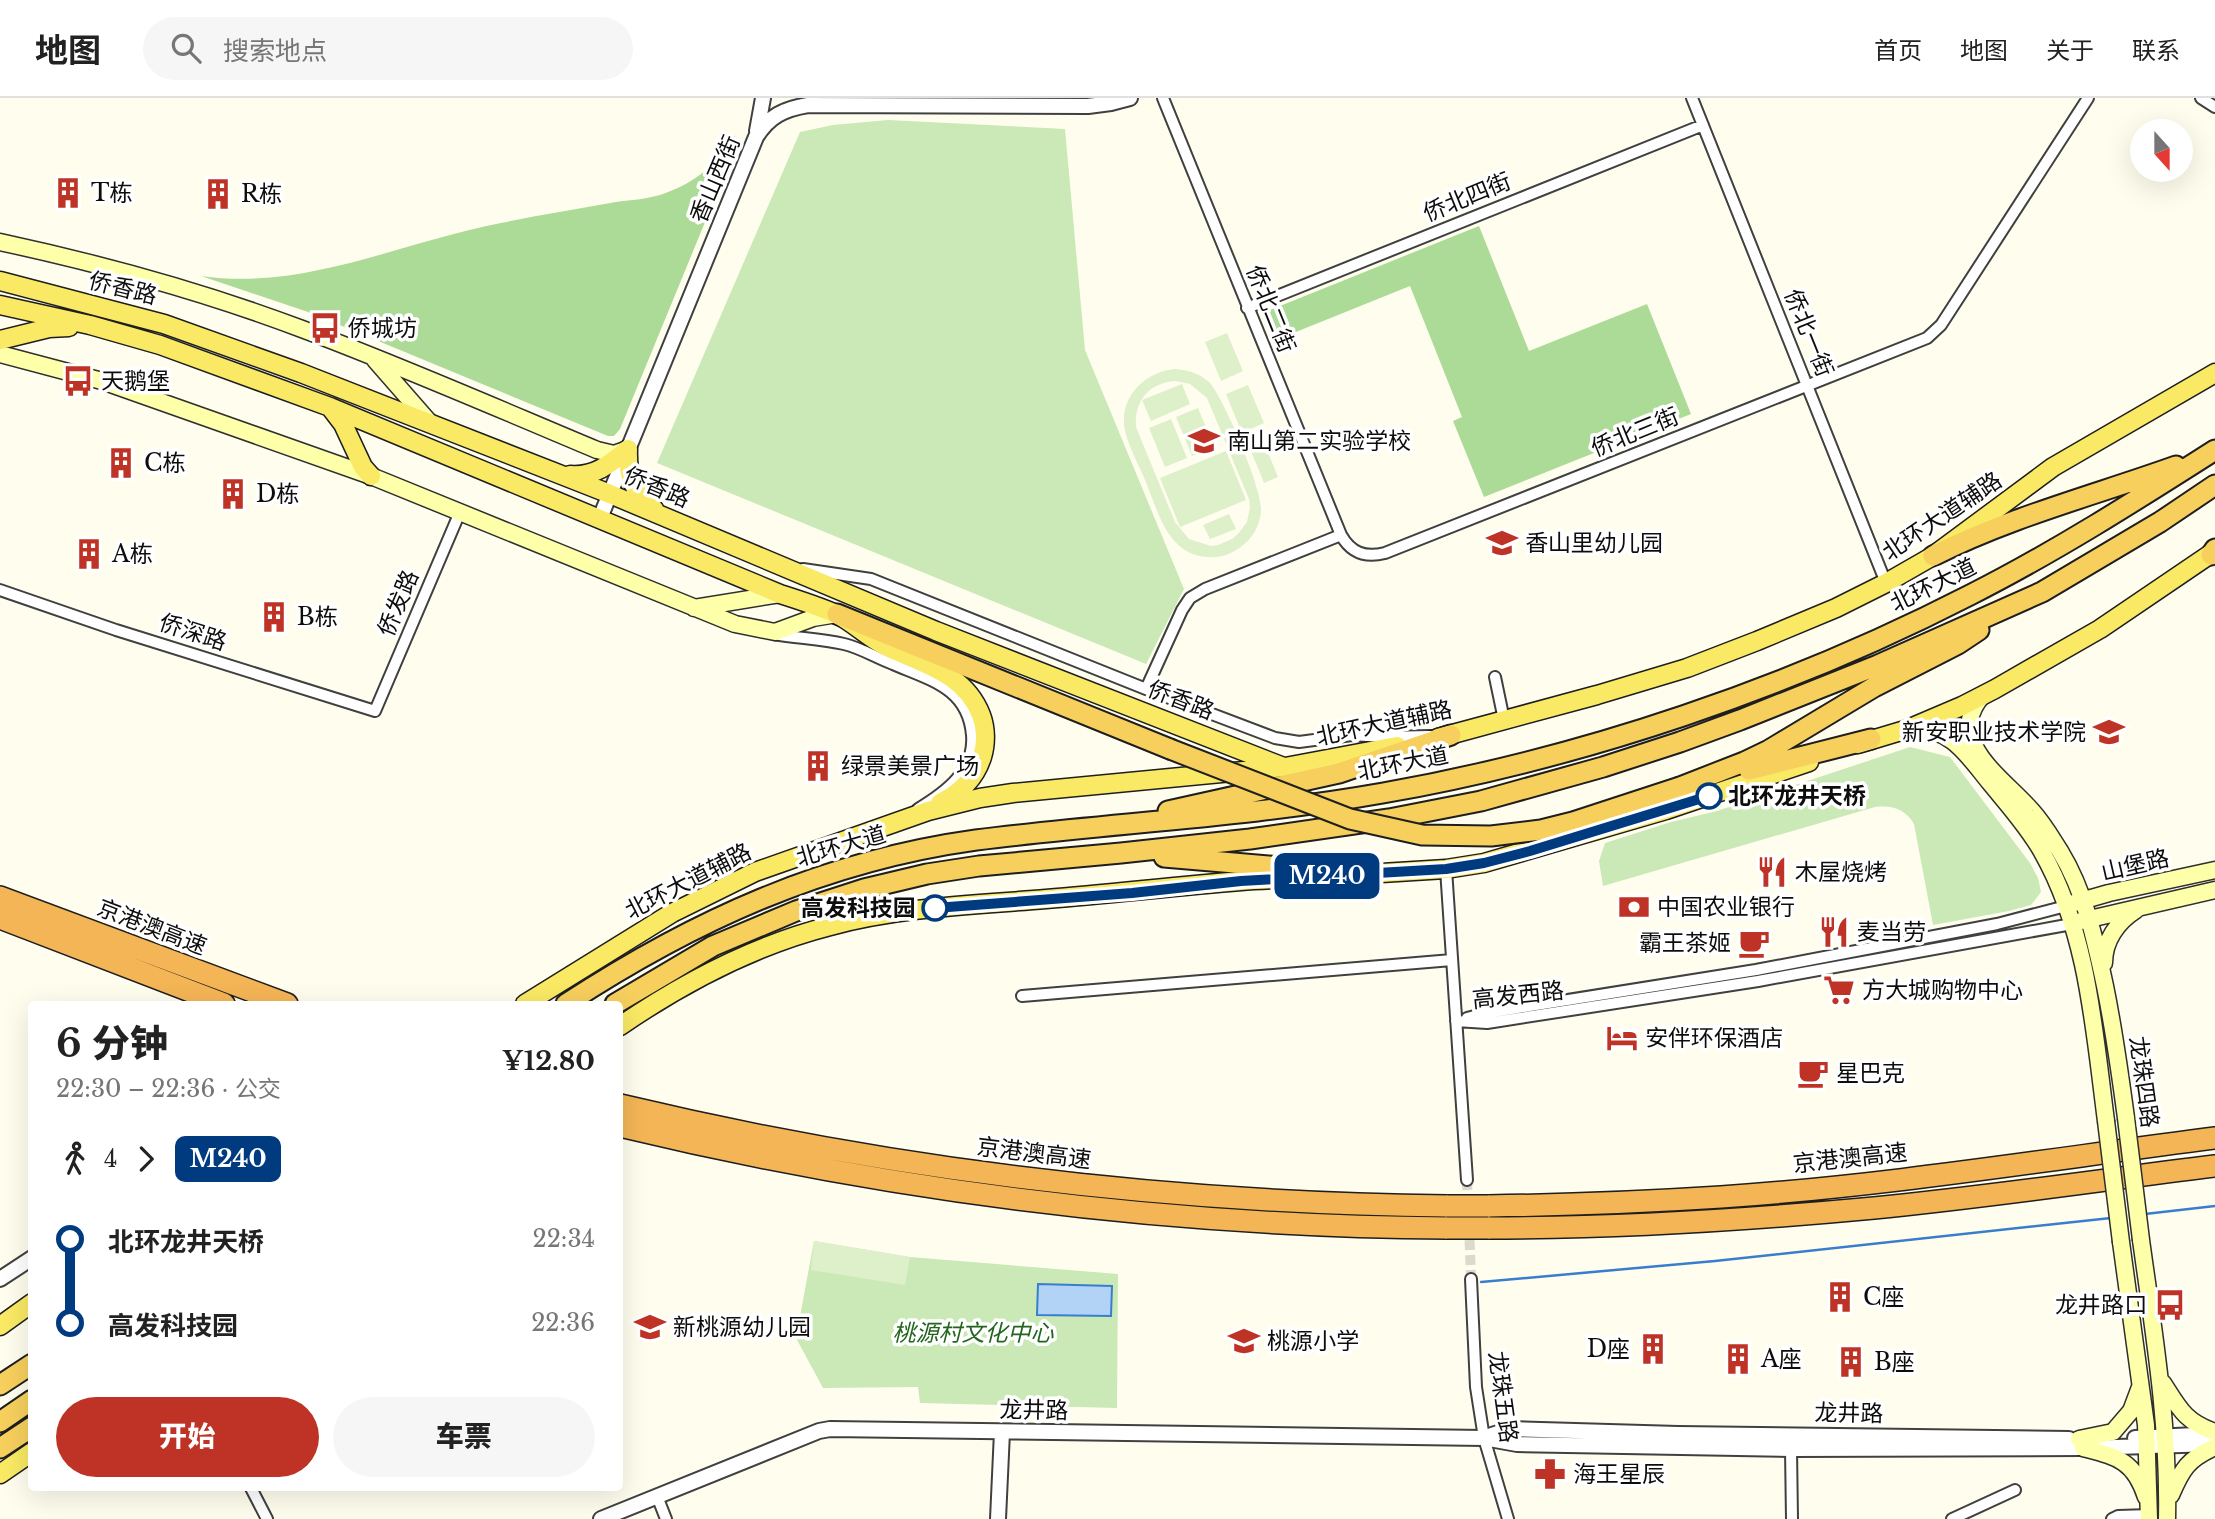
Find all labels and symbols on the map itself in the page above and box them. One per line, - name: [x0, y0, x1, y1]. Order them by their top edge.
- north arrow: [2130, 119, 2193, 182]
- street label: 香山西街: [684, 131, 746, 227]
- street label: 侨北四街: [1419, 167, 1515, 227]
- building icon: T栋: [51, 176, 85, 210]
- building icon: R栋: [201, 177, 235, 211]
- place label: T栋: [91, 179, 132, 207]
- place label: R栋: [241, 180, 282, 208]
- street label: 侨北二街: [1241, 261, 1301, 357]
- street label: 侨香路: [86, 266, 160, 310]
- street label: 侨北一街: [1779, 285, 1839, 381]
- bus stop icon: 侨城坊: [308, 311, 342, 345]
- place label: 侨城坊: [348, 314, 417, 342]
- bus stop icon: 天鹅堡: [61, 364, 95, 398]
- place label: 天鹅堡: [101, 367, 170, 395]
- street label: 侨北三街: [1587, 402, 1683, 462]
- school or university icon: 南山第二实验学校: [1187, 424, 1221, 458]
- place label: 南山第二实验学校: [1227, 427, 1411, 455]
- building icon: C栋: [104, 446, 138, 480]
- place label: C栋: [144, 449, 185, 477]
- street label: 侨香路: [620, 461, 694, 513]
- street label: 北环大道辅路: [1877, 466, 2007, 566]
- building icon: D栋: [216, 477, 250, 511]
- place label: D栋: [256, 480, 299, 508]
- school or university icon: 香山里幼儿园: [1485, 526, 1519, 560]
- place label: 香山里幼儿园: [1525, 529, 1663, 557]
- building icon: A栋: [72, 537, 106, 571]
- place label: A栋: [111, 540, 153, 568]
- street label: 北环大道: [1886, 552, 1980, 618]
- street label: 侨发路: [372, 566, 424, 640]
- building icon: B栋: [257, 600, 291, 634]
- place label: B栋: [297, 603, 338, 631]
- street label: 侨深路: [156, 608, 230, 656]
- street label: 侨香路: [1144, 675, 1218, 725]
- street label: 北环大道辅路: [1314, 695, 1454, 751]
- school or university icon: 新安职业技术学院: [2092, 715, 2126, 749]
- place label: 新安职业技术学院: [1902, 718, 2086, 746]
- street label: 北环大道: [1355, 740, 1451, 786]
- building icon: 绿景美景广场: [801, 749, 835, 783]
- place label: 绿景美景广场: [841, 752, 979, 780]
- place label: 北环龙井天桥: [1728, 782, 1866, 810]
- marker: 北环龙井天桥: [1696, 783, 1722, 809]
- street label: 北环大道: [793, 820, 889, 872]
- street label: 北环大道辅路: [620, 837, 756, 925]
- street label: 山堡路: [2098, 844, 2172, 886]
- line badge: M240: [1278, 853, 1376, 899]
- restaurant icon: 木屋烧烤: [1755, 855, 1789, 889]
- place label: 木屋烧烤: [1795, 858, 1887, 886]
- bank icon: 中国农业银行: [1617, 890, 1651, 924]
- street label: 京港澳高速: [93, 893, 211, 961]
- place label: 中国农业银行: [1657, 893, 1795, 921]
- place label: 高发科技园: [801, 894, 916, 922]
- marker: 高发科技园: [922, 895, 948, 921]
- restaurant icon: 麦当劳: [1817, 915, 1851, 949]
- place label: 麦当劳: [1857, 918, 1926, 946]
- cafe icon: 霸王茶姬: [1737, 926, 1771, 960]
- place label: 霸王茶姬: [1639, 929, 1731, 957]
- supermarket icon: 方大城购物中心: [1822, 973, 1856, 1007]
- street label: 高发西路: [1471, 976, 1565, 1014]
- place label: 方大城购物中心: [1862, 976, 2023, 1004]
- hotel icon: 安伴环保酒店: [1605, 1021, 1639, 1055]
- place label: 安伴环保酒店: [1645, 1024, 1783, 1052]
- street label: 龙珠四路: [2124, 1034, 2164, 1130]
- cafe icon: 星巴克: [1796, 1056, 1830, 1090]
- place label: 星巴克: [1836, 1059, 1905, 1087]
- street label: 京港澳高速: [975, 1132, 1093, 1174]
- street label: 京港澳高速: [1791, 1138, 1909, 1178]
- building icon: C座: [1823, 1280, 1857, 1314]
- place label: C座: [1863, 1283, 1904, 1311]
- bus stop icon: 龙井路口: [2153, 1288, 2187, 1322]
- place label: 龙井路口: [2055, 1291, 2147, 1319]
- school or university icon: 新桃源幼儿园: [633, 1310, 667, 1344]
- place label: 新桃源幼儿园: [673, 1313, 811, 1341]
- park label: 桃源村文化中心: [893, 1319, 1055, 1347]
- school or university icon: 桃源小学: [1227, 1324, 1261, 1358]
- place label: 桃源小学: [1267, 1327, 1359, 1355]
- building icon: D座: [1636, 1332, 1670, 1366]
- place label: D座: [1587, 1335, 1630, 1363]
- building icon: A座: [1721, 1342, 1755, 1376]
- place label: A座: [1760, 1345, 1802, 1373]
- building icon: B座: [1834, 1345, 1868, 1379]
- place label: B座: [1874, 1348, 1915, 1376]
- street label: 龙珠五路: [1483, 1349, 1523, 1445]
- street label: 龙井路: [999, 1395, 1069, 1425]
- street label: 龙井路: [1814, 1398, 1884, 1428]
- pharmacy icon: 海王星辰: [1533, 1457, 1567, 1491]
- place label: 海王星辰: [1573, 1460, 1665, 1488]

